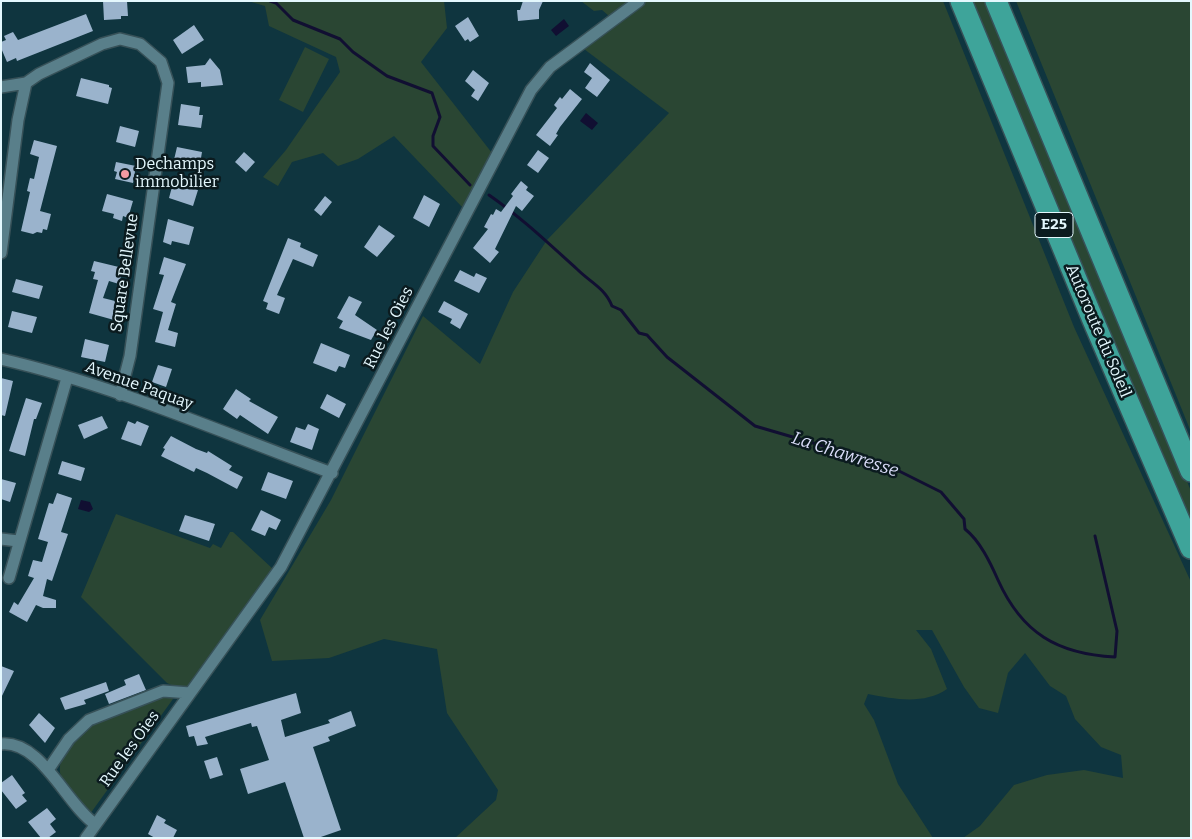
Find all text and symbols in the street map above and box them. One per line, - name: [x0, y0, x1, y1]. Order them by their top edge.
- place label: Dechamps immobilier: [135, 155, 219, 193]
- marker: Dechamps immobilier: [119, 168, 131, 180]
- street label: Square Bellevue: [107, 212, 143, 334]
- road number: E25: [1035, 212, 1073, 238]
- street label: Autoroute du Soleil: [1061, 262, 1135, 400]
- street label: Rue les Oies: [360, 284, 418, 372]
- street label: Avenue Paquay: [83, 358, 195, 414]
- water label: La Chawresse: [789, 428, 901, 482]
- street label: Rue les Oies: [96, 707, 164, 791]

